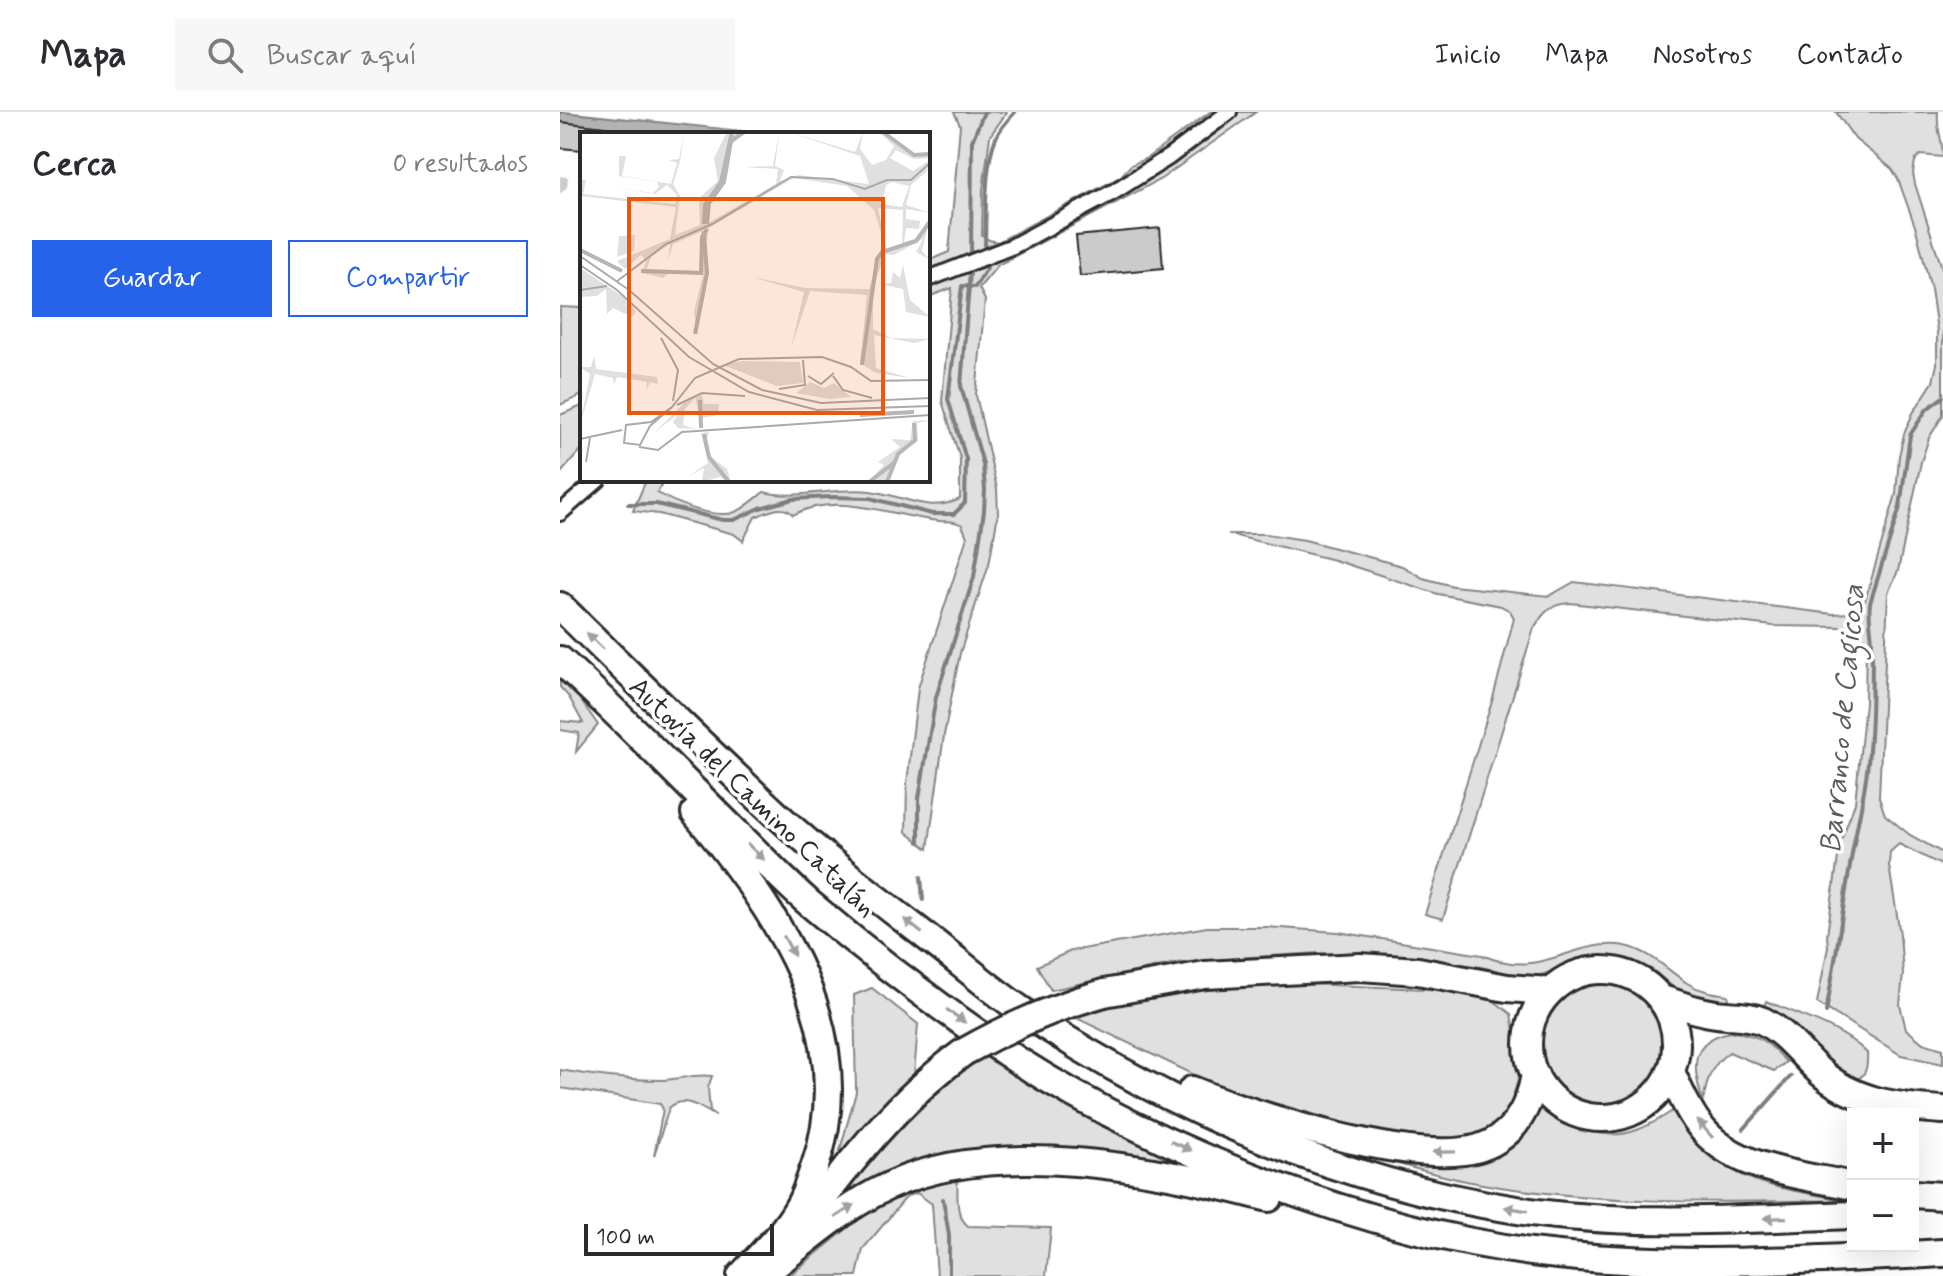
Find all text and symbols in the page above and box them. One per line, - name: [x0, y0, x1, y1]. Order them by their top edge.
- search box: [175, 19, 735, 91]
- text: Mapa: [40, 31, 127, 80]
- icon: search: [203, 33, 247, 77]
- text: Buscar aquí: [267, 36, 417, 75]
- text: Inicio: [1434, 37, 1501, 74]
- text: Mapa: [1545, 37, 1609, 74]
- text: Nosotros: [1653, 37, 1752, 74]
- text: Contacto: [1796, 37, 1903, 74]
- inset map: [580, 132, 930, 482]
- text: Cerca: [32, 142, 117, 187]
- text: 0 resultados: [393, 147, 528, 181]
- button: Guardar: [32, 240, 272, 317]
- button: Compartir: [288, 240, 528, 317]
- water label: Barranco de Cagicosa: [1812, 583, 1878, 855]
- one-way arrow: [586, 632, 605, 651]
- street label: Autovía del Camino Catalán: [620, 670, 884, 926]
- one-way arrow: [746, 842, 765, 860]
- one-way arrow: [903, 919, 924, 935]
- one-way arrow: [782, 934, 795, 957]
- one-way arrow: [946, 1008, 967, 1023]
- map controls: [1847, 1108, 1919, 1252]
- button: +: [1847, 1108, 1919, 1180]
- one-way arrow: [1697, 1120, 1714, 1140]
- one-way arrow: [1169, 1139, 1193, 1153]
- one-way arrow: [1431, 1146, 1456, 1158]
- button: −: [1847, 1180, 1919, 1252]
- one-way arrow: [1503, 1202, 1528, 1214]
- one-way arrow: [834, 1204, 855, 1219]
- one-way arrow: [1762, 1211, 1787, 1224]
- scale bar: [584, 1220, 774, 1256]
- text: 100 m: [596, 1224, 655, 1252]

